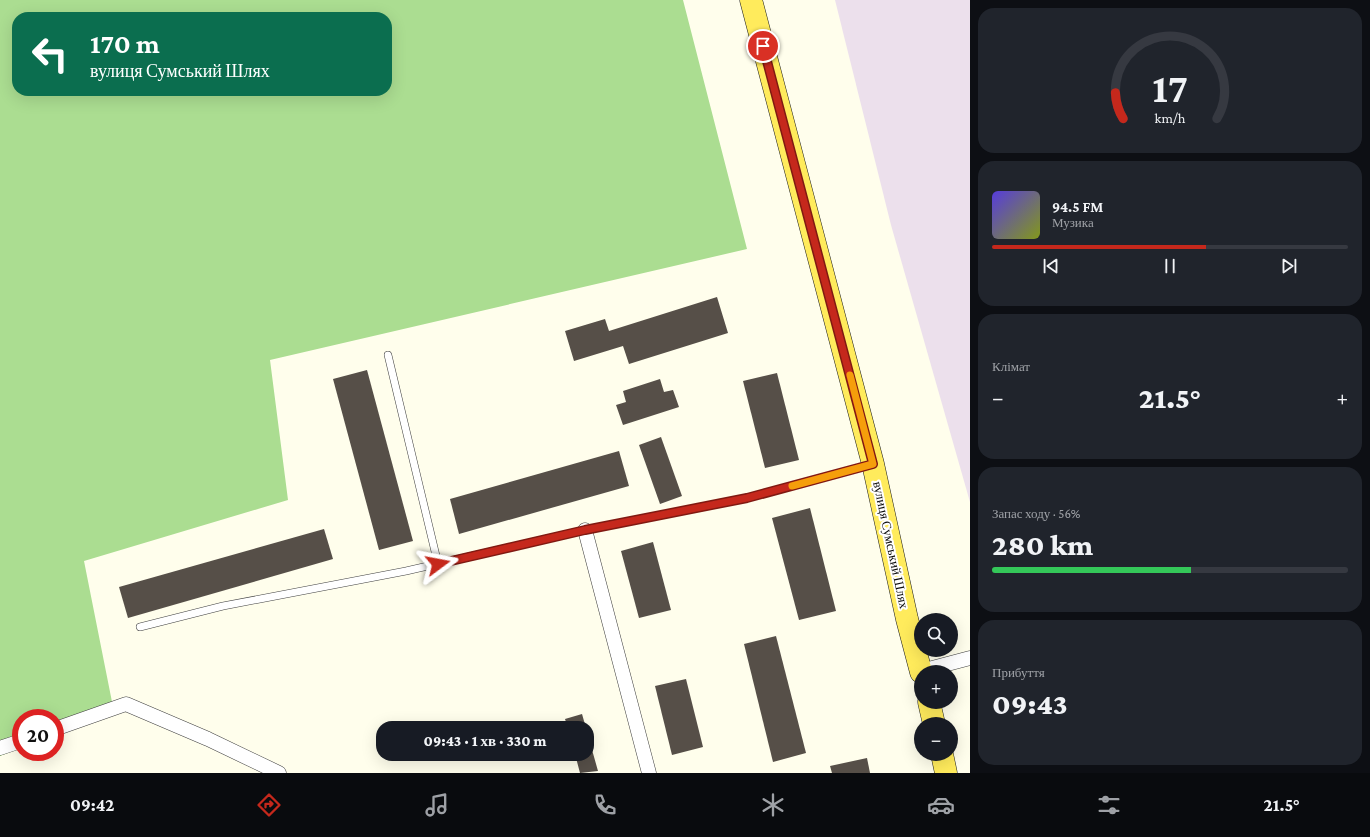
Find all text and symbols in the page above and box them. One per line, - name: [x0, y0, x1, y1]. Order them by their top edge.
- icon: left: [24, 28, 76, 80]
- text: 170 m: [90, 28, 160, 59]
- pin: [746, 29, 780, 63]
- icon: arrive: [752, 35, 774, 57]
- text: вулиця Сумський Шлях: [90, 61, 270, 81]
- text: 17: [1152, 64, 1188, 110]
- text: km/h: [1155, 109, 1186, 125]
- text: 94.5 FM: [1052, 199, 1103, 215]
- text: Музика: [1052, 215, 1094, 230]
- icon: previous: [1040, 255, 1062, 277]
- icon: pause: [1159, 255, 1181, 277]
- icon: next: [1278, 255, 1300, 277]
- text: Клімат: [992, 359, 1030, 374]
- text: 21.5°: [1139, 381, 1201, 414]
- text: −: [992, 385, 1004, 410]
- text: +: [1336, 385, 1348, 410]
- street label: вулиця Сумський Шлях: [870, 480, 912, 611]
- text: Запас ходу · 56%: [992, 506, 1080, 521]
- text: 280 km: [992, 528, 1093, 561]
- position arrow: [417, 543, 459, 585]
- map controls: [914, 613, 958, 761]
- button: search: [914, 613, 958, 657]
- button: +: [914, 665, 958, 709]
- text: Прибуття: [992, 665, 1045, 680]
- text: 09:43: [992, 687, 1068, 720]
- speed limit sign: 20: [12, 709, 64, 761]
- button: −: [914, 717, 958, 761]
- text: 09:43 · 1 хв · 330 m: [424, 733, 546, 749]
- icon: directions: [255, 791, 283, 819]
- icon: music: [423, 791, 451, 819]
- icon: phone: [591, 791, 619, 819]
- icon: climate: [759, 791, 787, 819]
- icon: car: [927, 791, 955, 819]
- icon: filters: [1095, 791, 1123, 819]
- text: 09:42: [70, 795, 115, 815]
- text: 21.5°: [1264, 795, 1300, 815]

